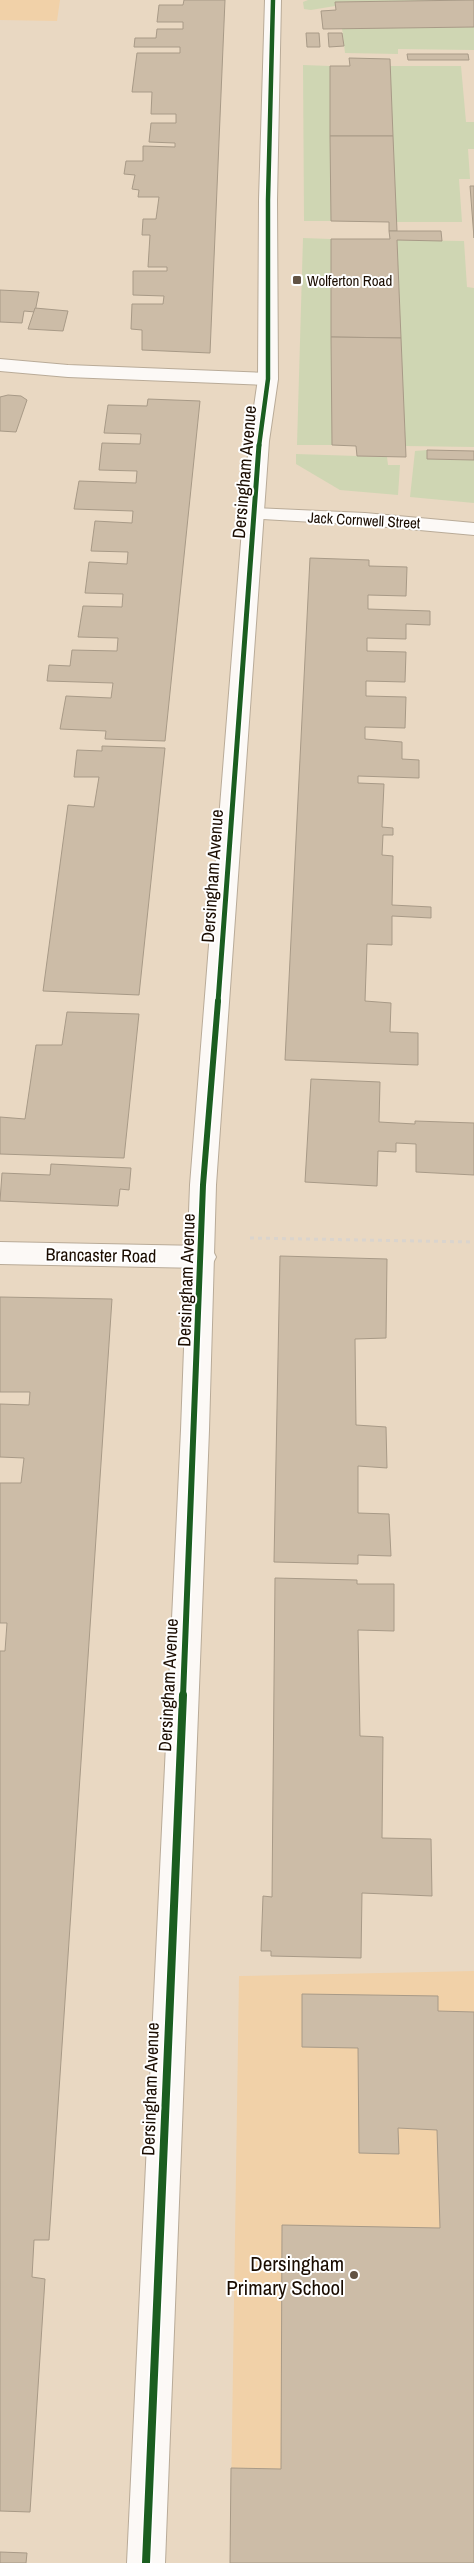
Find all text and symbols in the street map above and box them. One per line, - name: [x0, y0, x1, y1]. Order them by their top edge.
- place label: Wolferton Road: [307, 270, 392, 291]
- marker: Wolferton Road: [291, 274, 303, 286]
- street label: Dersingham Avenue: [226, 404, 262, 540]
- street label: Jack Cornwell Street: [307, 507, 421, 533]
- street label: Dersingham Avenue: [195, 809, 229, 943]
- street label: Dersingham Avenue: [171, 1213, 201, 1347]
- street label: Brancaster Road: [45, 1242, 157, 1268]
- street label: Dersingham Avenue: [152, 1618, 184, 1752]
- street label: Dersingham Avenue: [135, 2022, 165, 2156]
- place label: Dersingham Primary School: [226, 2249, 344, 2302]
- marker: Dersingham Primary School: [348, 2269, 360, 2281]

